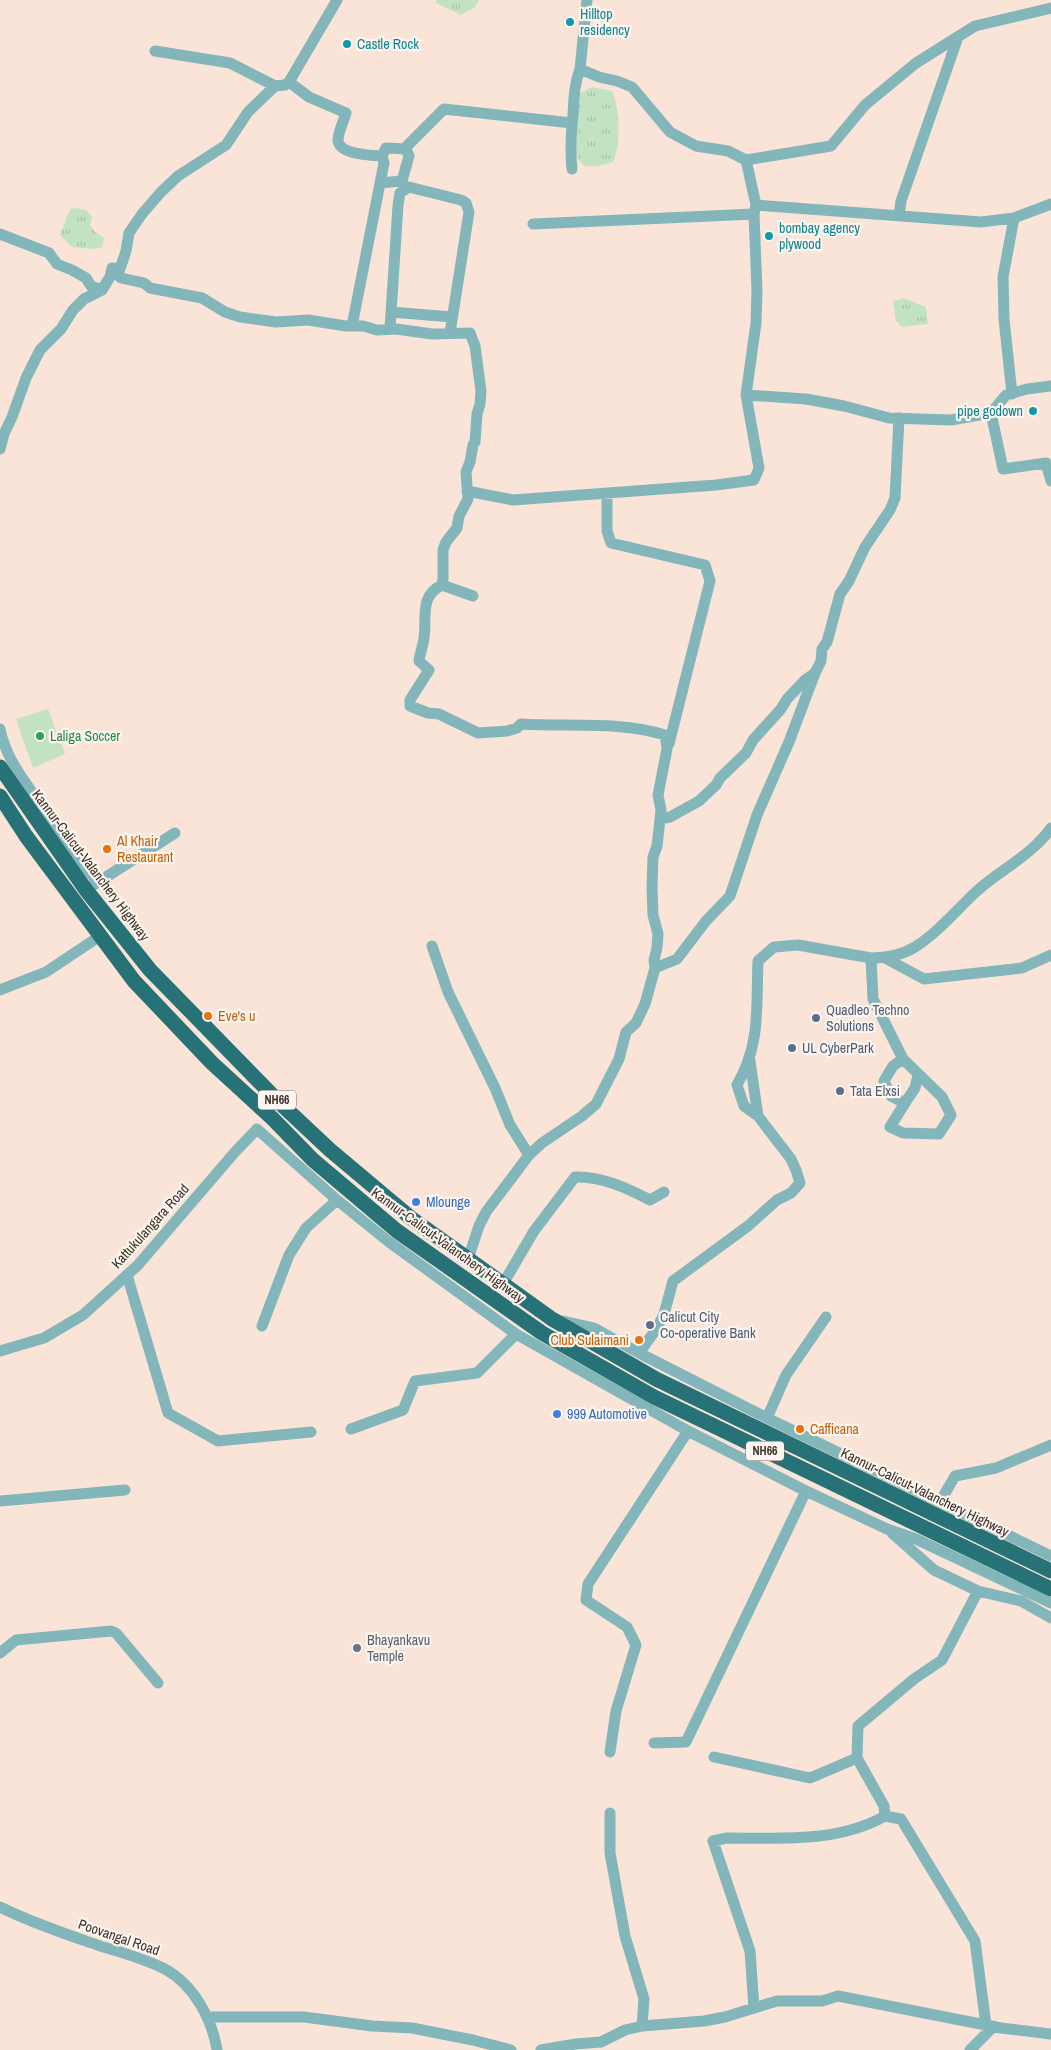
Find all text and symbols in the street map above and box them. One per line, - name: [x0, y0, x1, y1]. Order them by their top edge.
- place label: Hilltop residency: [580, 5, 630, 39]
- marker: Hilltop residency: [564, 16, 576, 28]
- place label: Castle Rock: [357, 35, 419, 53]
- marker: Castle Rock: [341, 38, 353, 50]
- place label: bombay agency plywood: [779, 219, 860, 253]
- marker: bombay agency plywood: [763, 230, 775, 242]
- place label: pipe godown: [957, 402, 1023, 420]
- marker: pipe godown: [1027, 405, 1039, 417]
- place label: Laliga Soccer: [50, 727, 120, 745]
- marker: Laliga Soccer: [34, 730, 46, 742]
- street label: Kannur-Calicut-Valanchery Highway: [28, 786, 154, 944]
- place label: Al Khair Restaurant: [116, 832, 173, 866]
- marker: Al Khair Restaurant: [101, 843, 113, 855]
- place label: Quadleo Techno Solutions: [826, 1001, 909, 1035]
- place label: Eve's u: [218, 1007, 255, 1025]
- marker: Eve's u: [202, 1010, 214, 1022]
- marker: Quadleo Techno Solutions: [810, 1012, 822, 1024]
- place label: UL CyberPark: [802, 1039, 874, 1057]
- marker: UL CyberPark: [786, 1042, 798, 1054]
- place label: Tata Elxsi: [850, 1082, 900, 1100]
- marker: Tata Elxsi: [834, 1085, 846, 1097]
- road number: NH66: [258, 1090, 296, 1110]
- street label: Kattukulangara Road: [107, 1180, 193, 1272]
- street label: Kannur-Calicut-Valanchery Highway: [368, 1183, 528, 1307]
- place label: Mlounge: [426, 1193, 470, 1211]
- marker: Mlounge: [410, 1196, 422, 1208]
- place label: Calicut City Co-operative Bank: [660, 1308, 756, 1342]
- marker: Calicut City Co-operative Bank: [644, 1319, 656, 1331]
- place label: Club Sulaimani: [551, 1331, 629, 1349]
- marker: Club Sulaimani: [633, 1334, 645, 1346]
- place label: 999 Automotive: [567, 1405, 647, 1423]
- marker: 999 Automotive: [551, 1408, 563, 1420]
- place label: Cafficana: [810, 1420, 860, 1438]
- marker: Cafficana: [794, 1423, 806, 1435]
- road number: NH66: [746, 1442, 784, 1460]
- street label: Kannur-Calicut-Valanchery Highway: [838, 1443, 1012, 1541]
- place label: Bhayankavu Temple: [367, 1631, 430, 1665]
- marker: Bhayankavu Temple: [351, 1642, 363, 1654]
- street label: Poovangal Road: [76, 1915, 162, 1959]

